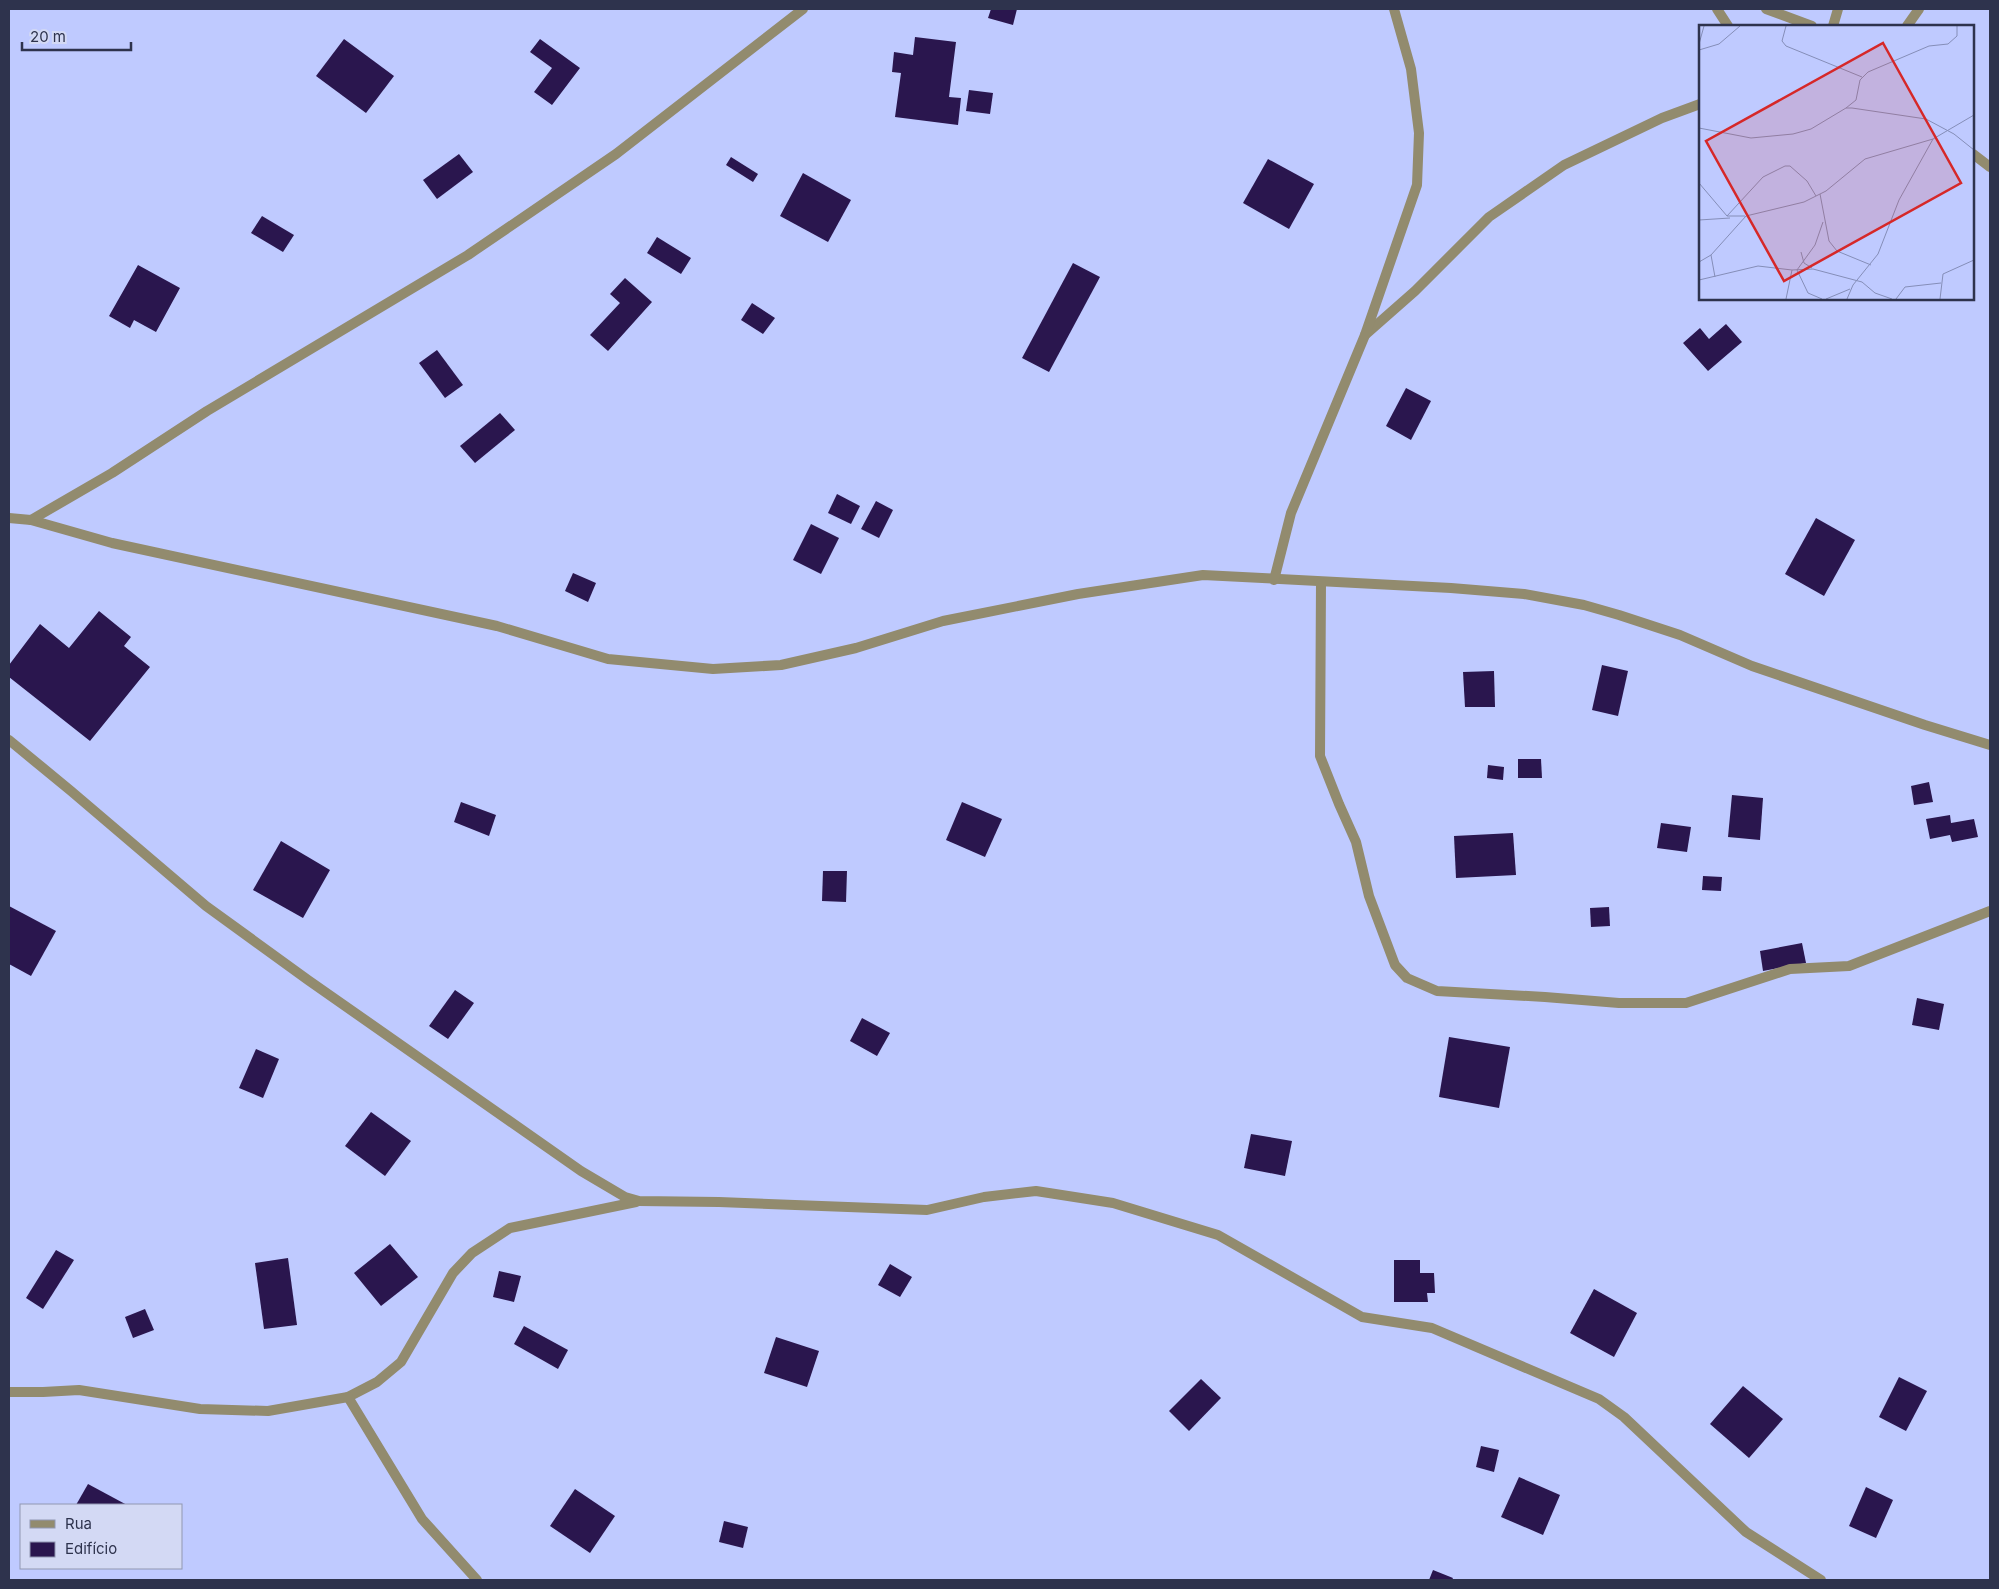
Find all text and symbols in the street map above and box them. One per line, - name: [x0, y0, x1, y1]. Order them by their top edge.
- scale bar: [22, 20, 131, 52]
- inset map: [1699, 25, 1974, 300]
- text: 20 m: [30, 27, 66, 46]
- legend: [20, 1504, 182, 1569]
- text: Rua: [65, 1514, 92, 1533]
- text: Edifício: [65, 1539, 117, 1558]

